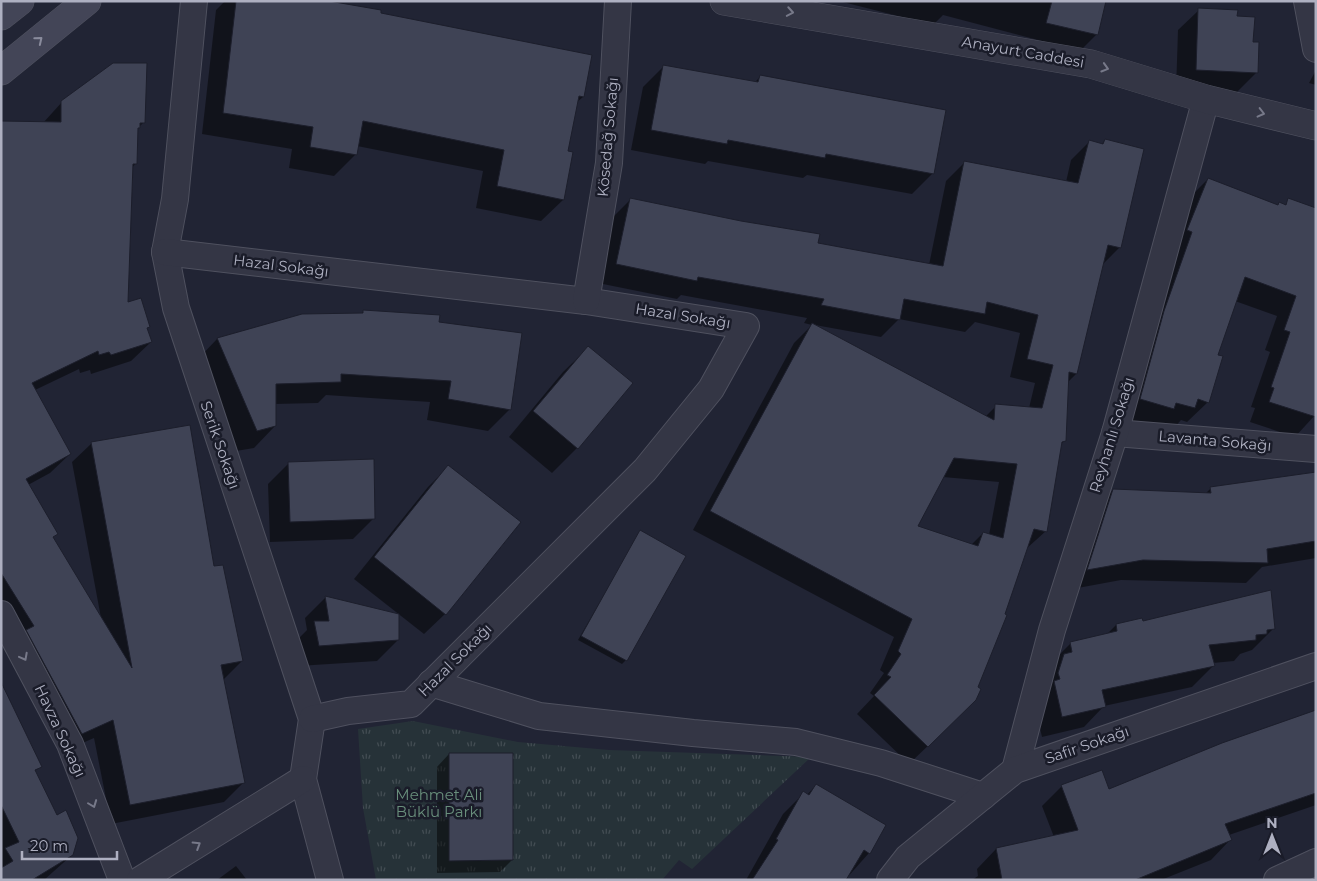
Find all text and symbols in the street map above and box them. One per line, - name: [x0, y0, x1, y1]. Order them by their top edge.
- one-way arrow: [785, 7, 794, 17]
- street label: Anayurt Caddesi: [960, 31, 1086, 72]
- one-way arrow: [33, 38, 42, 46]
- one-way arrow: [1100, 63, 1108, 73]
- street label: Kösedağ Sokağı: [593, 76, 622, 198]
- one-way arrow: [1256, 107, 1265, 118]
- street label: Hazal Sokağı: [232, 250, 330, 281]
- street label: Hazal Sokağı: [634, 299, 732, 332]
- street label: Reyhanlı Sokağı: [1085, 375, 1138, 495]
- street label: Serik Sokağı: [197, 398, 244, 491]
- street label: Lavanta Sokağı: [1158, 426, 1272, 455]
- street label: Hazal Sokağı: [414, 619, 495, 700]
- one-way arrow: [18, 652, 28, 661]
- street label: Havza Sokağı: [31, 681, 90, 780]
- street label: Safir Sokağı: [1042, 721, 1131, 768]
- park label: Mehmet Ali Büklü Parkı: [395, 785, 483, 821]
- one-way arrow: [87, 799, 97, 808]
- north arrow: [1247, 811, 1297, 861]
- text: N: [1266, 814, 1278, 832]
- scale bar: [22, 828, 118, 860]
- text: 20 m: [30, 836, 68, 855]
- one-way arrow: [191, 841, 200, 851]

